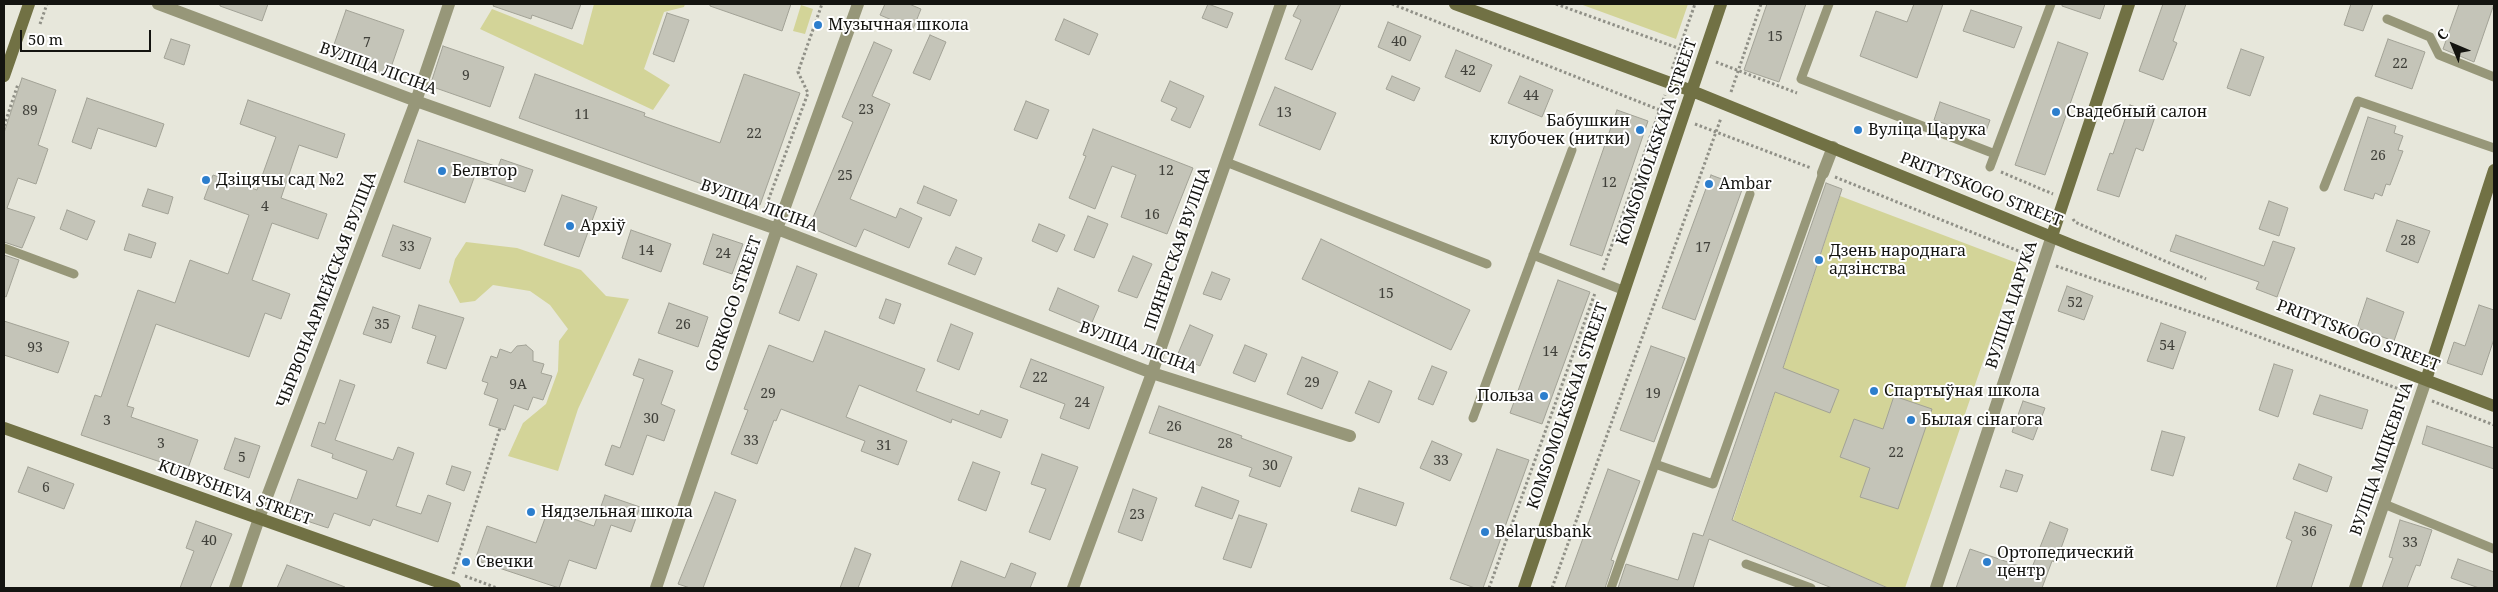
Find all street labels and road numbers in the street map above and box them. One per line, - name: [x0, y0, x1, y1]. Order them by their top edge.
- street label: KOMSOMOLKSKAIA STREET: [1613, 36, 1701, 248]
- street label: ВУЛІЦА ЛІСІНА: [316, 39, 440, 99]
- street label: PRITYTSKOGO STREET: [1897, 149, 2065, 231]
- street label: ПІЯНЕРСКАЯ ВУЛІЦА: [1141, 165, 1215, 333]
- street label: ЧЫРВОНААРМЕЙСКАЯ ВУЛІЦА: [273, 169, 381, 411]
- street label: ВУЛІЦА ЛІСІНА: [697, 176, 821, 236]
- street label: GORKOGO STREET: [702, 234, 766, 374]
- street label: ВУЛІЦА ЦАРУКА: [1982, 239, 2042, 371]
- street label: PRITYTSKOGO STREET: [2274, 296, 2442, 376]
- street label: KOMSOMOLKSKAIA STREET: [1524, 300, 1612, 512]
- street label: ВУЛІЦА ЛІСІНА: [1076, 318, 1200, 378]
- street label: ВУЛІЦА МІЦКЕВІЧА: [2347, 380, 2417, 538]
- street label: KUIBYSHEVA STREET: [155, 456, 315, 530]

